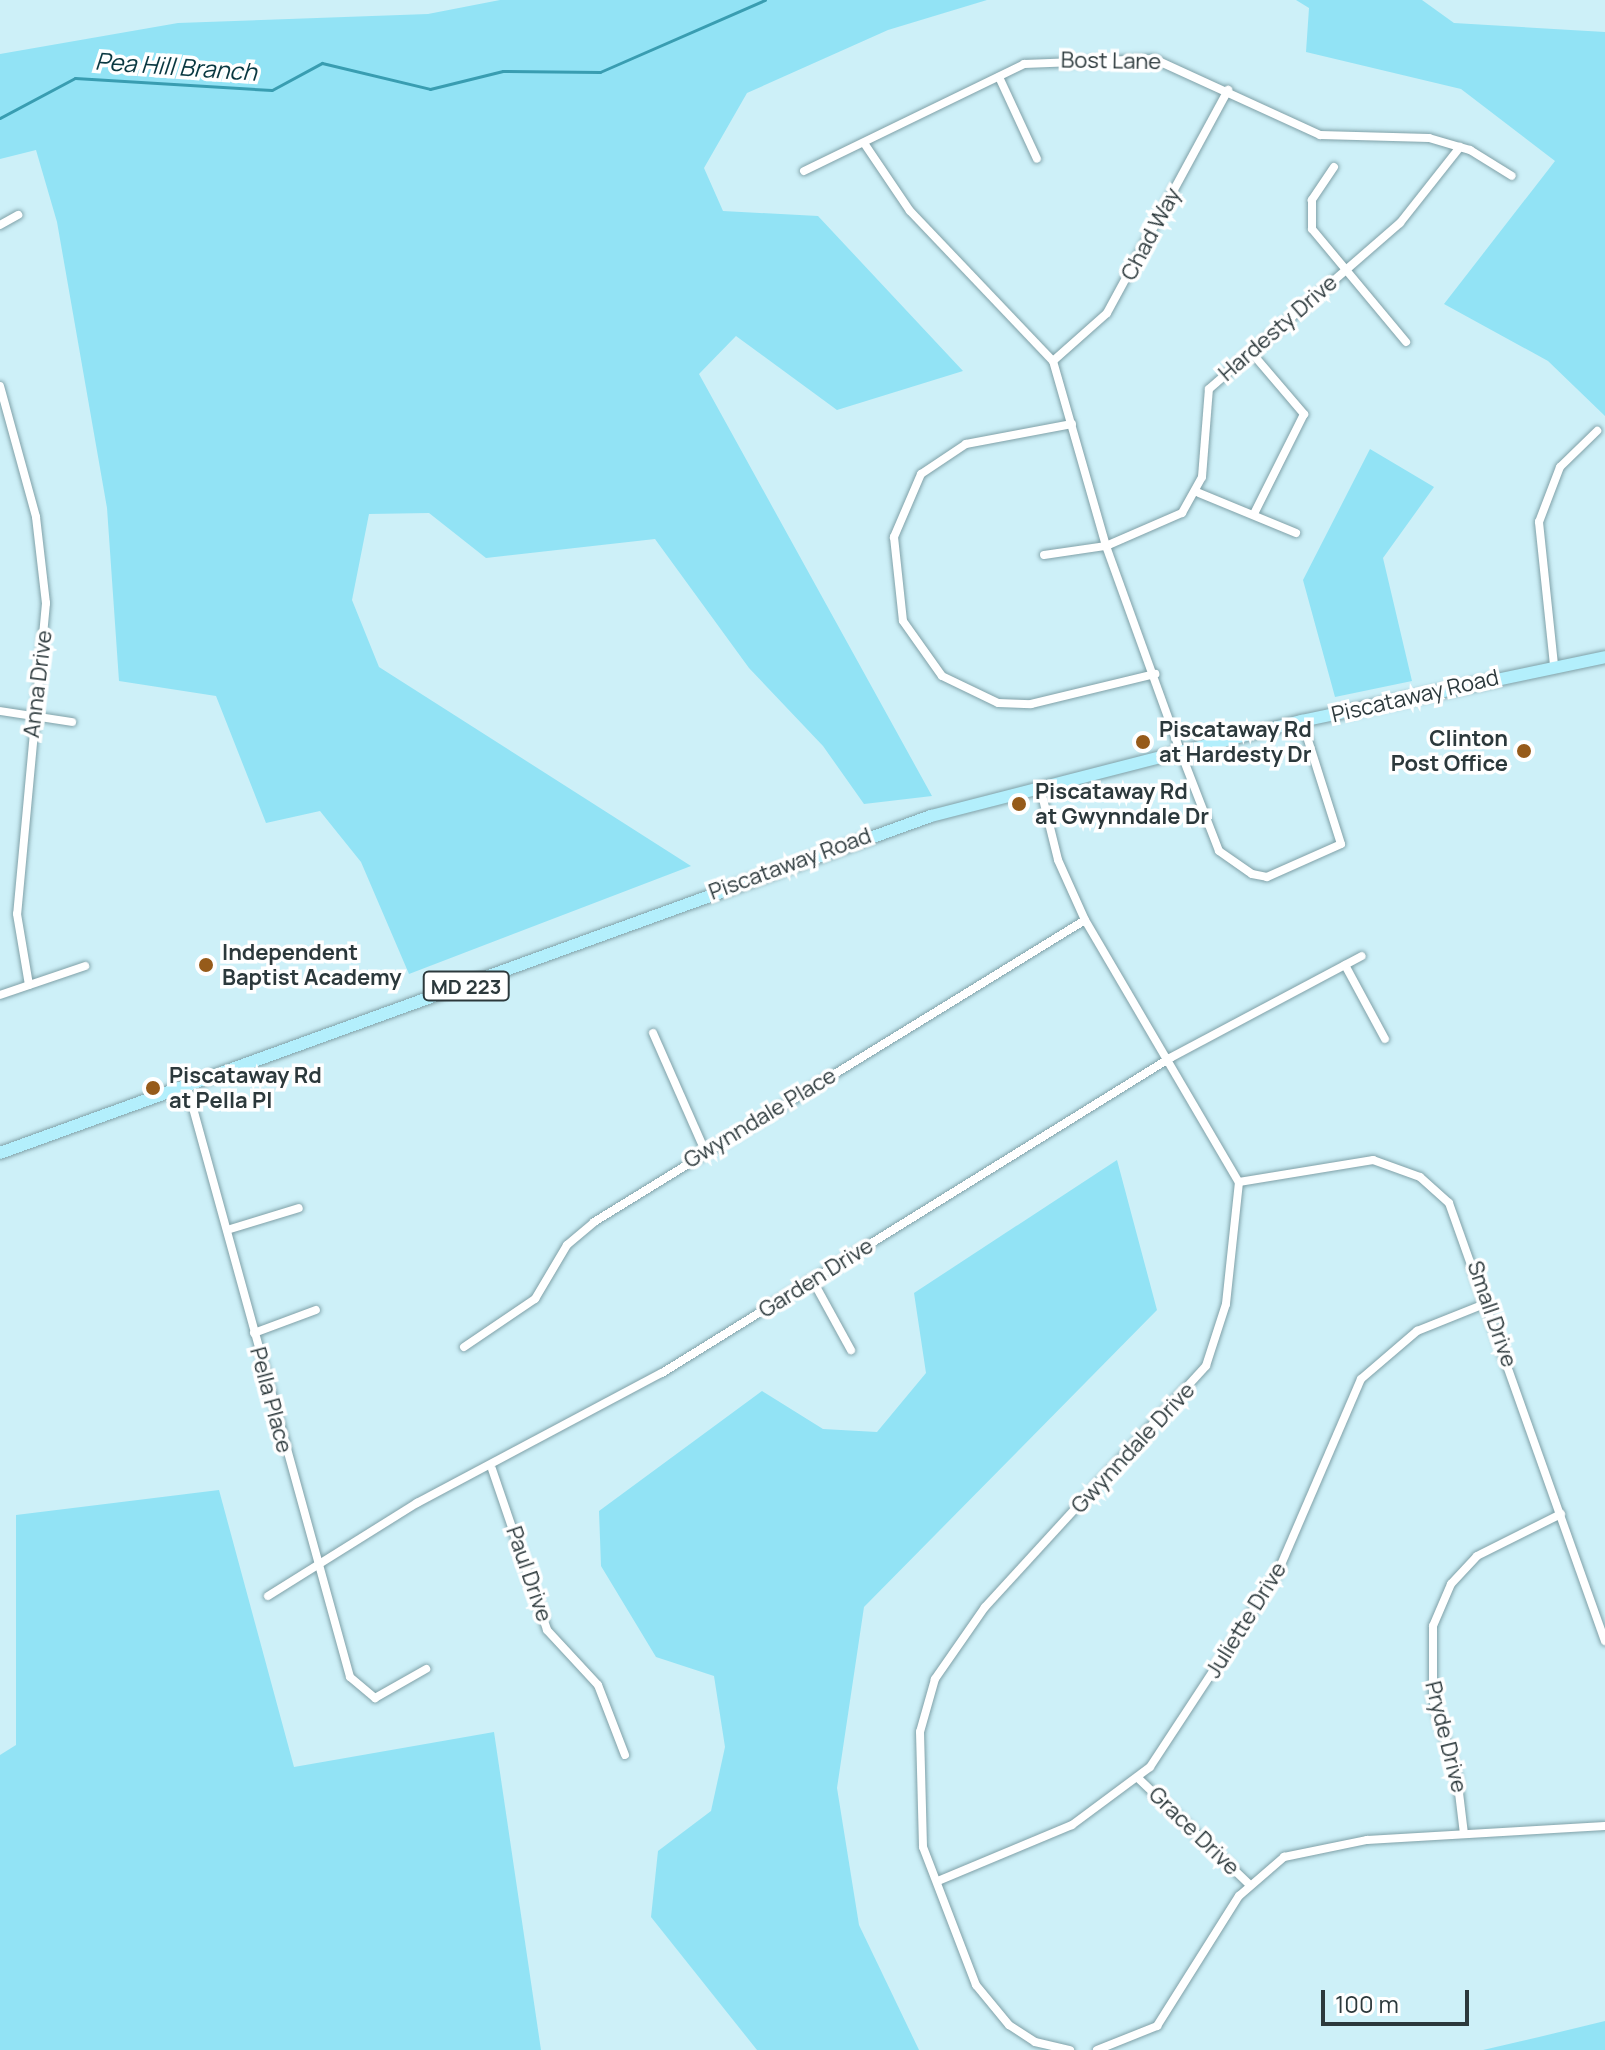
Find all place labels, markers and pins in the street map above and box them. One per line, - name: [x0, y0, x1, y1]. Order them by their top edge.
- place label: Piscataway Rd at Hardesty Dr: [1159, 716, 1312, 768]
- place label: Clinton Post Office: [1391, 725, 1508, 776]
- marker: Piscataway Rd at Hardesty Dr: [1134, 733, 1152, 751]
- marker: Clinton Post Office: [1515, 742, 1533, 760]
- place label: Piscataway Rd at Gwynndale Dr: [1035, 778, 1209, 830]
- marker: Piscataway Rd at Gwynndale Dr: [1010, 795, 1028, 813]
- place label: Independent Baptist Academy: [222, 939, 402, 990]
- marker: Independent Baptist Academy: [197, 956, 215, 974]
- place label: Piscataway Rd at Pella Pl: [169, 1062, 322, 1114]
- marker: Piscataway Rd at Pella Pl: [144, 1079, 162, 1097]

